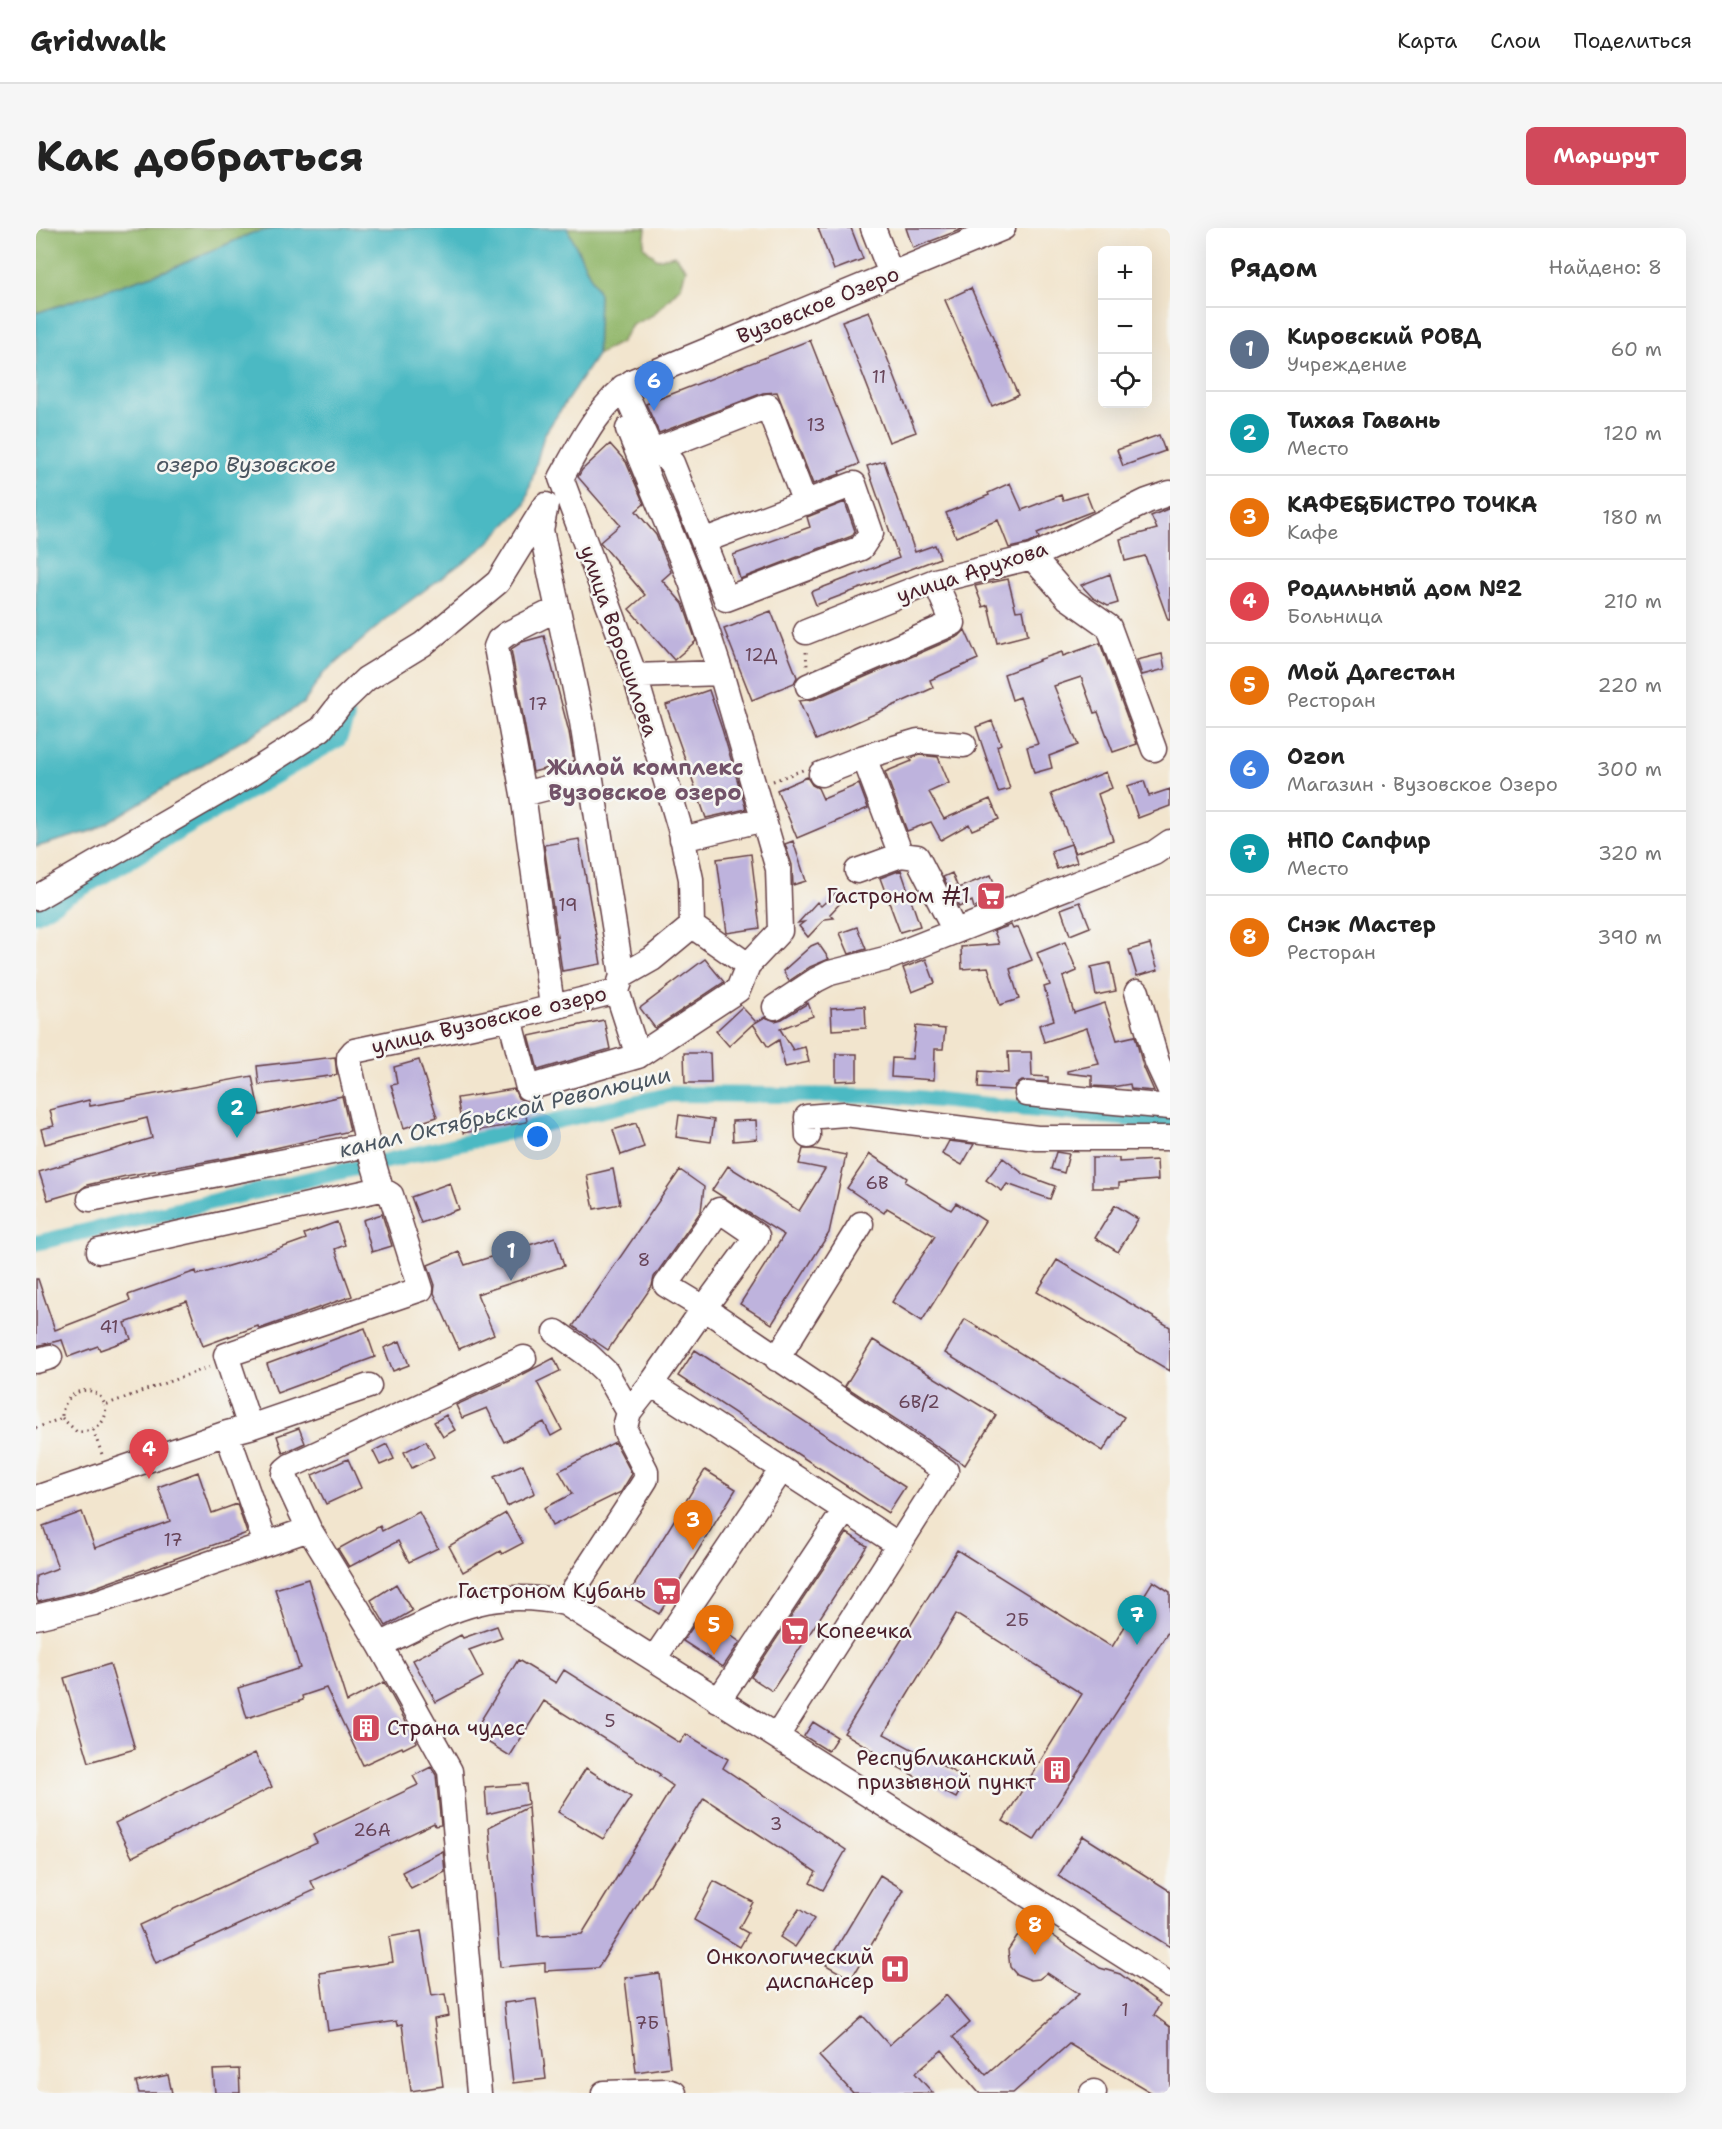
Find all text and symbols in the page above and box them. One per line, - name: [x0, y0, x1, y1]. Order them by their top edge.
- text: Gridwalk: [30, 22, 167, 60]
- text: Карта: [1397, 27, 1457, 55]
- text: Слои: [1490, 27, 1541, 55]
- text: Поделиться: [1574, 27, 1692, 55]
- button: Маршрут: [1526, 127, 1686, 185]
- text: Как добраться: [36, 128, 364, 184]
- map controls: [1098, 246, 1152, 408]
- button: +: [1098, 246, 1152, 300]
- text: Рядом: [1230, 250, 1317, 285]
- text: Найдено: 8: [1549, 254, 1662, 280]
- street label: Вузовское Озеро: [733, 260, 903, 350]
- button: −: [1098, 300, 1152, 354]
- text: Кировский РОВД: [1287, 322, 1481, 351]
- text: 1: [1245, 336, 1254, 362]
- text: 60 m: [1610, 336, 1662, 362]
- text: Учреждение: [1287, 351, 1407, 377]
- button: locate: [1098, 354, 1152, 408]
- pin: 6: [634, 362, 674, 411]
- house number: 11: [872, 365, 886, 389]
- text: Тихая Гавань: [1287, 406, 1440, 435]
- house number: 13: [806, 413, 826, 437]
- text: 2: [1243, 420, 1257, 446]
- text: 120 m: [1603, 420, 1662, 446]
- text: Место: [1287, 435, 1349, 461]
- water label: озеро Вузовское: [156, 450, 336, 479]
- text: КАФЕ&БИСТРО ТОЧКА: [1287, 490, 1537, 519]
- text: 3: [1243, 504, 1257, 530]
- text: 180 m: [1602, 504, 1662, 530]
- text: Кафе: [1287, 519, 1339, 545]
- street label: улица Арухова: [893, 534, 1051, 610]
- street label: улица Ворошилова: [573, 542, 665, 740]
- text: Родильный дом №2: [1287, 574, 1522, 603]
- text: 4: [1243, 588, 1257, 614]
- text: 210 m: [1603, 588, 1662, 614]
- text: Больница: [1287, 603, 1383, 629]
- house number: 12Д: [745, 643, 778, 667]
- text: Мой Дагестан: [1287, 658, 1456, 687]
- text: 5: [1243, 672, 1256, 698]
- text: 220 m: [1598, 672, 1662, 698]
- text: Ресторан: [1287, 687, 1376, 713]
- house number: 17: [528, 692, 548, 716]
- text: Ozon: [1287, 742, 1345, 771]
- district label: Жилой комплекс Вузовское озеро: [546, 753, 744, 807]
- text: 6: [1243, 756, 1257, 782]
- text: 300 m: [1596, 756, 1662, 782]
- text: Магазин · Вузовское Озеро: [1287, 771, 1558, 797]
- text: НПО Сапфир: [1287, 826, 1431, 855]
- text: 7: [1243, 840, 1257, 866]
- text: 320 m: [1598, 840, 1662, 866]
- text: Место: [1287, 855, 1349, 881]
- supermarket icon: Гастроном #1: [975, 880, 1007, 912]
- place label: Гастроном #1: [826, 882, 970, 910]
- house number: 19: [558, 893, 578, 917]
- text: Снэк Мастер: [1287, 910, 1436, 939]
- text: 8: [1243, 924, 1257, 950]
- text: 390 m: [1597, 924, 1662, 950]
- text: Ресторан: [1287, 939, 1376, 965]
- street label: улица Вузовское озеро: [368, 979, 610, 1061]
- water label: канал Октябрьской Революции: [336, 1060, 674, 1164]
- pin: 2: [218, 1088, 256, 1138]
- your location: [523, 1122, 552, 1151]
- house number: 6В: [865, 1171, 889, 1195]
- pin: 1: [492, 1232, 530, 1281]
- house number: 8: [638, 1248, 650, 1272]
- house number: 41: [99, 1315, 119, 1339]
- house number: 6В/2: [898, 1390, 940, 1414]
- pin: 4: [130, 1430, 168, 1479]
- pin: 3: [674, 1500, 712, 1550]
- house number: 17: [163, 1528, 183, 1552]
- supermarket icon: Гастроном Кубань: [651, 1575, 683, 1607]
- place label: Гастроном Кубань: [458, 1577, 646, 1605]
- pin: 7: [1118, 1596, 1156, 1645]
- pin: 5: [694, 1606, 734, 1655]
- house number: 2Б: [1005, 1608, 1029, 1632]
- supermarket icon: Копеечка: [779, 1615, 811, 1647]
- place label: Копеечка: [816, 1617, 912, 1645]
- house number: 5: [604, 1709, 616, 1733]
- building icon: Страна чудес: [350, 1712, 382, 1744]
- place label: Страна чудес: [387, 1714, 526, 1742]
- place label: Республиканский призывной пункт: [856, 1744, 1036, 1796]
- building icon: Республиканский призывной пункт: [1041, 1754, 1073, 1786]
- house number: 3: [770, 1812, 782, 1836]
- house number: 26А: [353, 1818, 391, 1842]
- pin: 8: [1016, 1906, 1054, 1955]
- place label: Онкологический диспансер: [706, 1943, 874, 1995]
- hospital icon: Онкологический диспансер: [879, 1953, 911, 1985]
- house number: 1: [1121, 1998, 1129, 2022]
- house number: 7Б: [635, 2011, 659, 2035]

